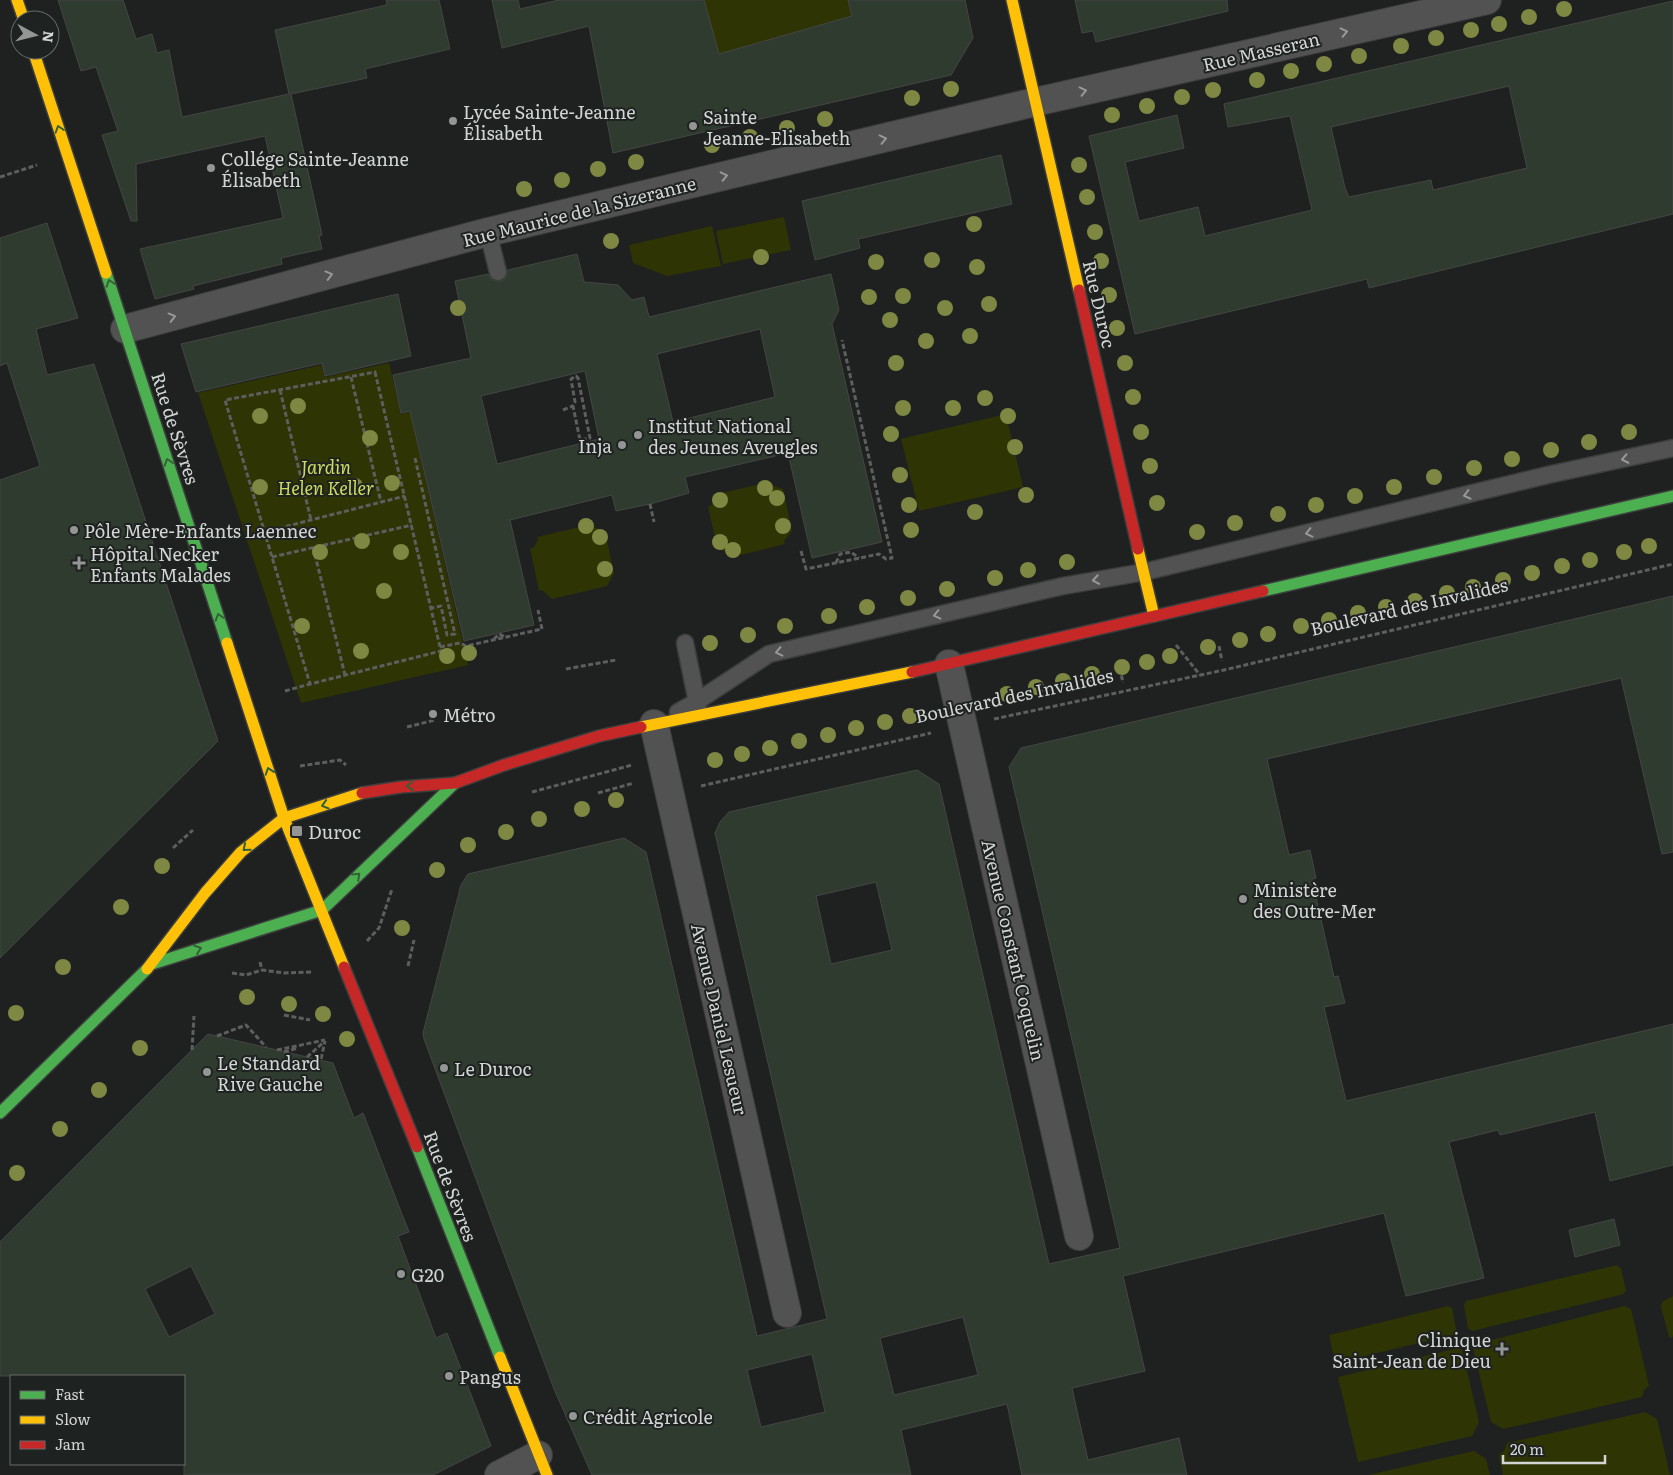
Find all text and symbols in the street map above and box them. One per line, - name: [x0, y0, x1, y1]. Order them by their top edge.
- north arrow: [10, 10, 60, 60]
- street label: Rue Masseran: [1200, 24, 1322, 78]
- one-way arrow: [1339, 27, 1348, 38]
- text: N: [38, 30, 60, 44]
- one-way arrow: [1078, 86, 1087, 97]
- place label: Lycée Sainte-Jeanne Élisabeth: [463, 98, 636, 146]
- place label: Sainte Jeanne-Elisabeth: [703, 103, 850, 151]
- marker: Lycée Sainte-Jeanne Élisabeth: [447, 115, 459, 127]
- marker: Sainte Jeanne-Elisabeth: [687, 120, 699, 132]
- one-way arrow: [55, 125, 65, 133]
- one-way arrow: [878, 134, 886, 144]
- place label: Collége Sainte-Jeanne Élisabeth: [221, 145, 409, 193]
- marker: Collége Sainte-Jeanne Élisabeth: [205, 162, 217, 174]
- street label: Rue Maurice de la Sizeranne: [459, 169, 699, 253]
- one-way arrow: [720, 171, 729, 182]
- street label: Rue Duroc: [1077, 257, 1123, 351]
- one-way arrow: [325, 270, 333, 280]
- one-way arrow: [106, 279, 116, 288]
- one-way arrow: [168, 312, 176, 322]
- street label: Rue de Sèvres: [145, 368, 207, 488]
- place label: Institut National des Jeunes Aveugles: [648, 412, 818, 460]
- marker: Institut National des Jeunes Aveugles: [632, 429, 644, 441]
- place label: Inja: [578, 432, 612, 459]
- marker: Inja: [616, 439, 628, 451]
- park label: Jardin Helen Keller: [278, 453, 374, 501]
- one-way arrow: [1621, 453, 1630, 463]
- one-way arrow: [164, 459, 174, 467]
- one-way arrow: [1463, 489, 1472, 500]
- place label: Pôle Mère-Enfants Laennec: [84, 517, 317, 544]
- marker: Pôle Mère-Enfants Laennec: [68, 524, 80, 536]
- one-way arrow: [1304, 527, 1313, 538]
- place label: Hôpital Necker Enfants Malades: [90, 540, 231, 588]
- marker: Hôpital Necker Enfants Malades: [72, 556, 86, 570]
- street label: Boulevard des Invalides: [1308, 570, 1510, 642]
- one-way arrow: [1091, 575, 1100, 585]
- one-way arrow: [933, 609, 942, 620]
- one-way arrow: [215, 613, 225, 621]
- one-way arrow: [774, 646, 783, 657]
- street label: Boulevard des Invalides: [912, 661, 1116, 729]
- place label: Métro: [443, 701, 496, 728]
- marker: Métro: [427, 708, 439, 720]
- one-way arrow: [265, 767, 275, 776]
- one-way arrow: [406, 780, 414, 791]
- one-way arrow: [321, 799, 329, 809]
- place label: Duroc: [308, 818, 361, 845]
- marker: Duroc: [290, 824, 304, 838]
- street label: Avenue Constant Coquelin: [975, 837, 1053, 1063]
- one-way arrow: [243, 843, 252, 852]
- one-way arrow: [352, 873, 361, 882]
- place label: Ministère des Outre-Mer: [1253, 876, 1376, 924]
- marker: Ministère des Outre-Mer: [1237, 893, 1249, 905]
- street label: Avenue Daniel Lesueur: [685, 921, 755, 1118]
- one-way arrow: [194, 944, 202, 954]
- place label: Le Standard Rive Gauche: [217, 1049, 323, 1097]
- place label: Le Duroc: [454, 1055, 531, 1082]
- marker: Le Duroc: [438, 1062, 450, 1074]
- marker: Le Standard Rive Gauche: [201, 1066, 213, 1078]
- street label: Rue de Sèvres: [418, 1127, 484, 1245]
- place label: G20: [411, 1261, 444, 1288]
- marker: G20: [395, 1268, 407, 1280]
- place label: Clinique Saint-Jean de Dieu: [1332, 1326, 1491, 1374]
- marker: Clinique Saint-Jean de Dieu: [1495, 1342, 1509, 1356]
- place label: Pangus: [459, 1363, 521, 1390]
- marker: Pangus: [443, 1370, 455, 1382]
- legend: [10, 1375, 185, 1465]
- text: Fast: [55, 1382, 84, 1405]
- place label: Crédit Agricole: [583, 1403, 713, 1430]
- text: Slow: [55, 1407, 90, 1430]
- marker: Crédit Agricole: [567, 1410, 579, 1422]
- text: Jam: [55, 1432, 86, 1455]
- scale bar: [1503, 1432, 1606, 1464]
- text: 20 m: [1510, 1437, 1544, 1460]

